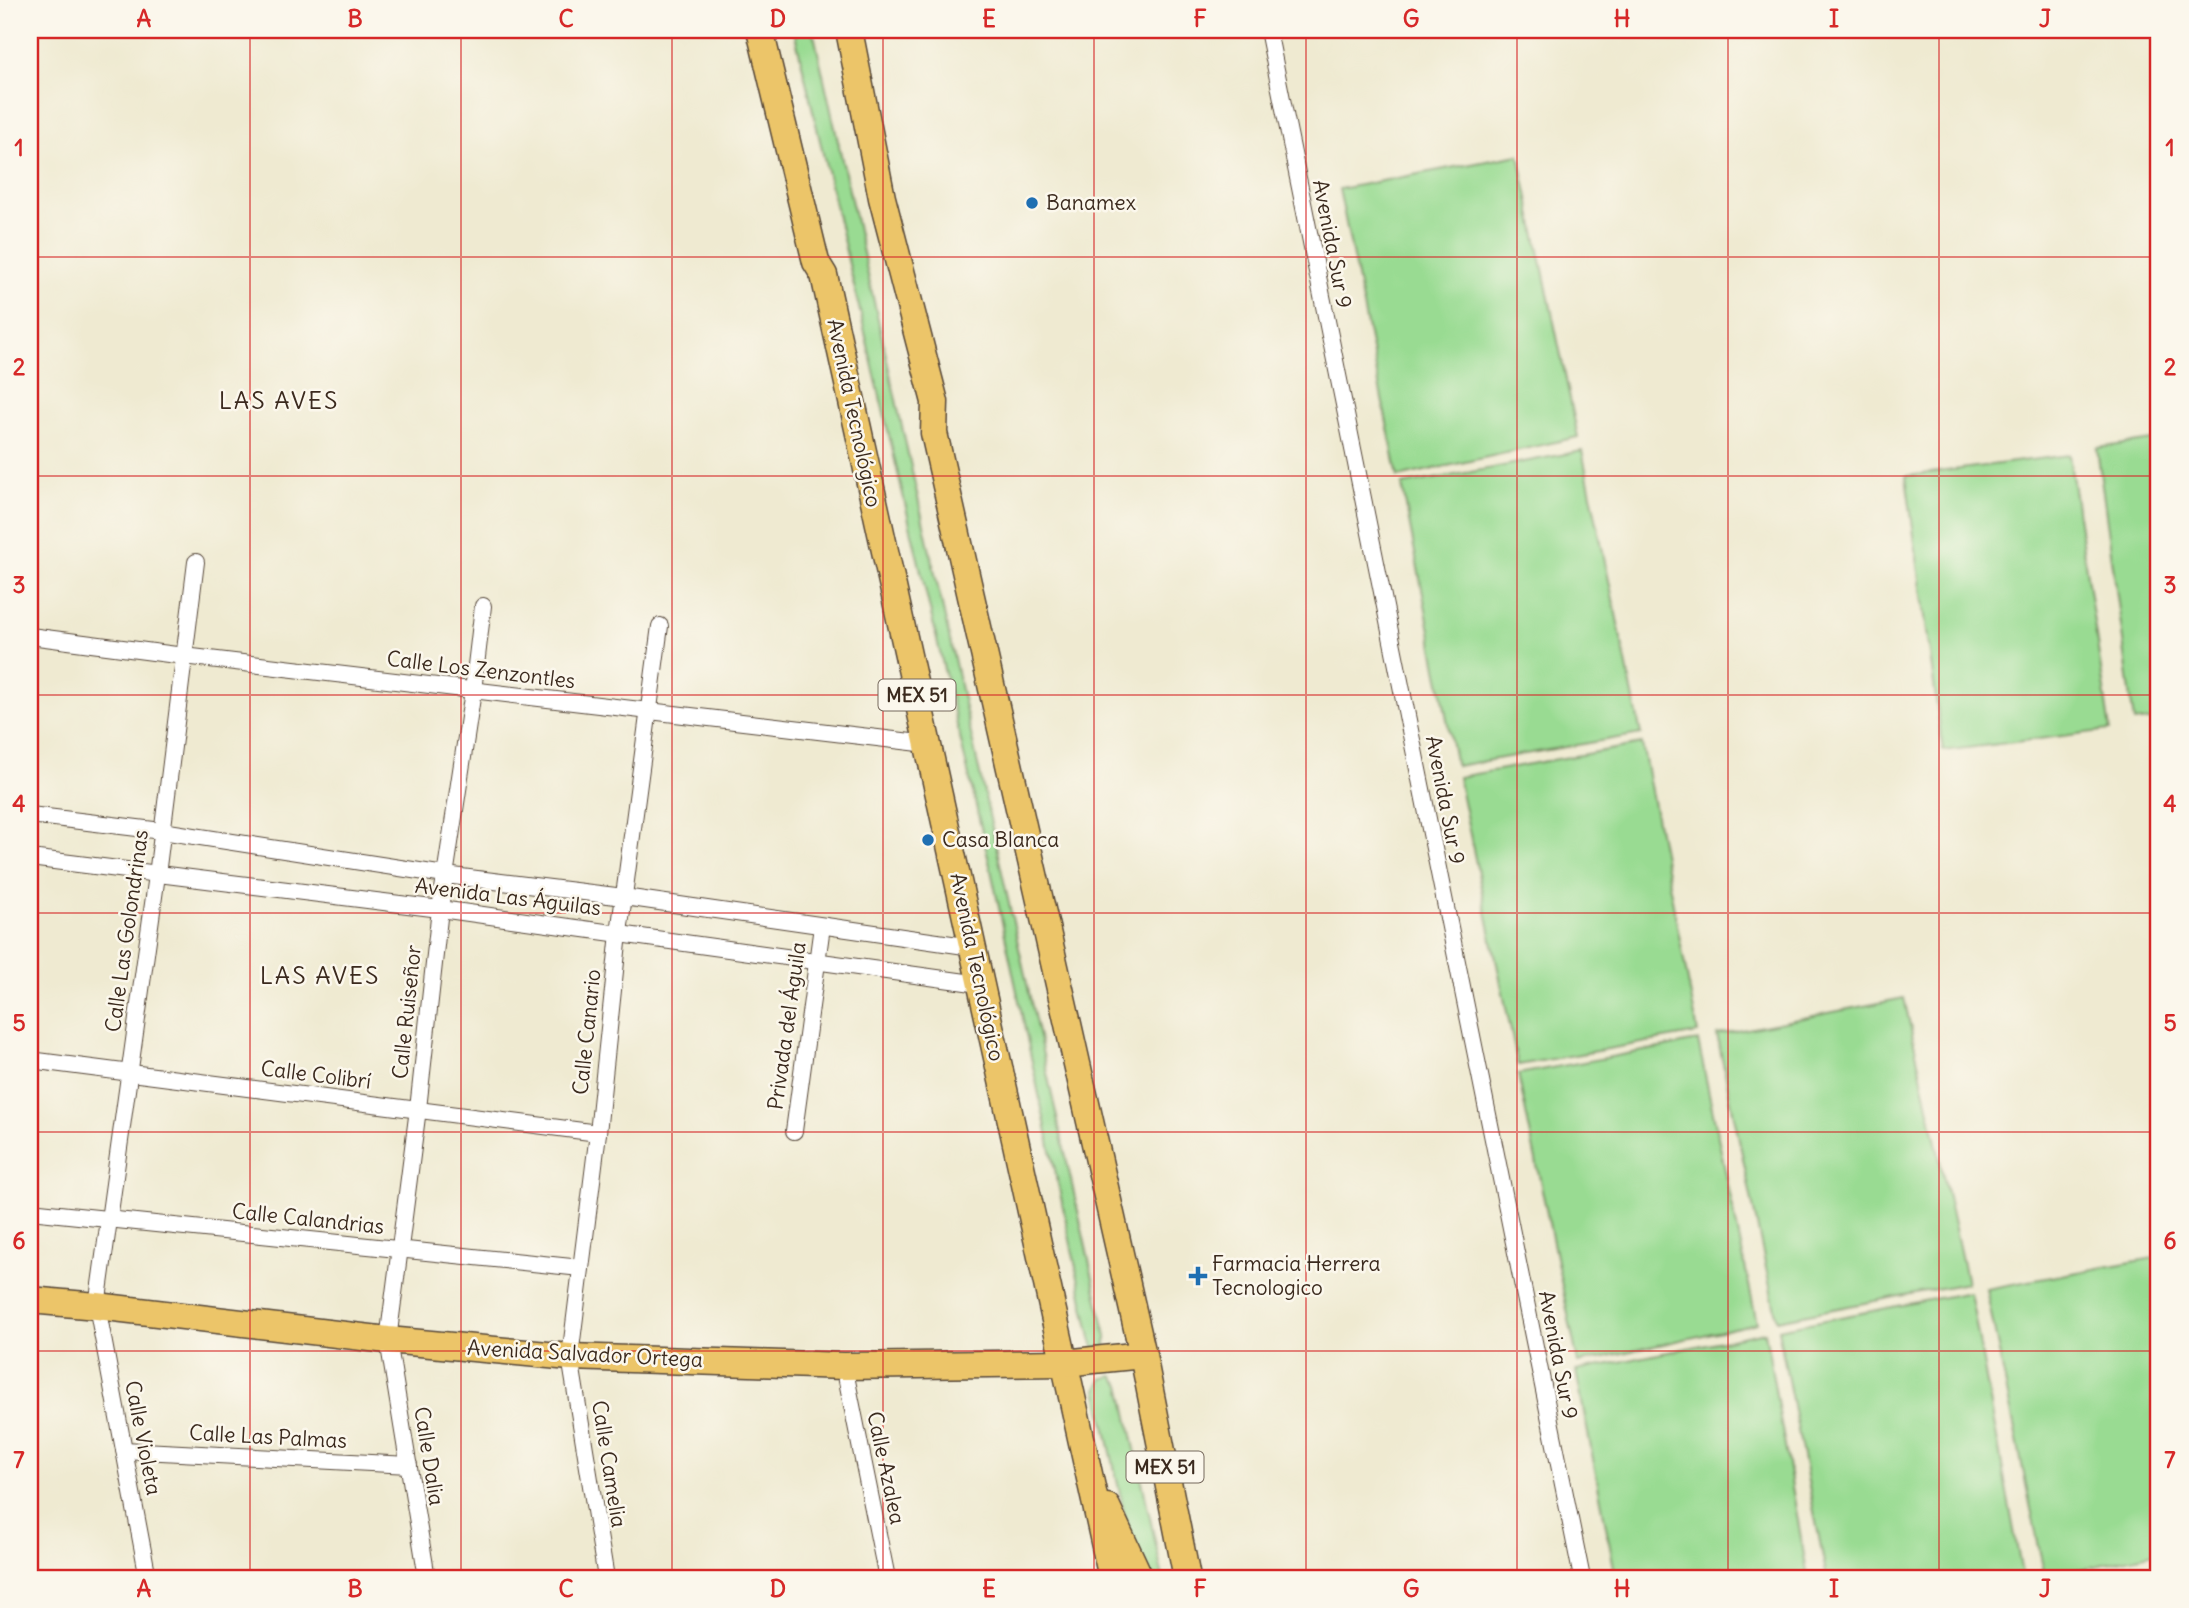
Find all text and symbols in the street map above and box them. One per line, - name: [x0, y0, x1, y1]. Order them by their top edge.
- text: A: [137, 4, 152, 33]
- text: B: [347, 4, 363, 33]
- text: C: [558, 4, 574, 33]
- text: D: [770, 4, 786, 33]
- text: E: [982, 4, 996, 33]
- text: F: [1193, 4, 1207, 33]
- text: G: [1403, 4, 1419, 33]
- text: H: [1614, 4, 1630, 33]
- text: I: [1829, 4, 1839, 33]
- text: J: [2039, 4, 2051, 33]
- text: 1: [14, 133, 24, 162]
- text: 1: [2165, 133, 2175, 162]
- street label: Avenida Sur 9: [1307, 177, 1358, 311]
- place label: Banamex: [1046, 189, 1136, 216]
- marker: Banamex: [1024, 195, 1040, 211]
- street label: Avenida Tecnológico: [821, 316, 888, 509]
- text: 2: [13, 352, 26, 381]
- text: 2: [2164, 352, 2177, 381]
- district label: LAS AVES: [219, 385, 339, 415]
- text: 3: [12, 570, 26, 599]
- text: 3: [2163, 570, 2177, 599]
- street label: Calle Los Zenzontles: [385, 645, 577, 694]
- road number: MEX 51: [878, 680, 956, 710]
- street label: Avenida Sur 9: [1420, 733, 1471, 867]
- text: 4: [12, 789, 26, 818]
- text: 4: [2163, 789, 2177, 818]
- place label: Casa Blanca: [942, 826, 1059, 853]
- street label: Calle Las Golondrinas: [99, 828, 154, 1034]
- marker: Casa Blanca: [920, 832, 936, 848]
- street label: Avenida Tecnológico: [944, 870, 1011, 1063]
- street label: Avenida Las Águilas: [413, 872, 603, 921]
- street label: Privada del Águila: [761, 940, 812, 1112]
- street label: Calle Ruiseñor: [386, 943, 427, 1080]
- district label: LAS AVES: [260, 960, 380, 990]
- street label: Calle Canario: [566, 968, 607, 1096]
- text: 5: [12, 1008, 26, 1037]
- text: 5: [2163, 1008, 2177, 1037]
- street label: Calle Colibrí: [259, 1054, 373, 1095]
- street label: Calle Calandrias: [231, 1197, 386, 1240]
- text: 6: [12, 1226, 26, 1255]
- text: 6: [2163, 1226, 2177, 1255]
- place label: Farmacia Herrera Tecnologico: [1212, 1250, 1381, 1301]
- marker: Farmacia Herrera Tecnologico: [1190, 1268, 1206, 1284]
- street label: Avenida Sur 9: [1533, 1288, 1584, 1422]
- street label: Avenida Salvador Ortega: [467, 1334, 703, 1373]
- street label: Calle Violeta: [119, 1378, 168, 1497]
- street label: Calle Camelia: [586, 1399, 633, 1529]
- street label: Calle Dalia: [408, 1405, 451, 1507]
- street label: Calle Azalea: [861, 1409, 912, 1527]
- street label: Calle Las Palmas: [188, 1419, 348, 1454]
- text: 7: [13, 1445, 25, 1474]
- text: 7: [2164, 1445, 2176, 1474]
- road number: MEX 51: [1126, 1452, 1204, 1483]
- text: A: [137, 1574, 152, 1603]
- text: B: [347, 1574, 363, 1603]
- text: C: [558, 1574, 574, 1603]
- text: D: [770, 1574, 786, 1603]
- text: E: [982, 1574, 996, 1603]
- text: F: [1193, 1574, 1207, 1603]
- text: G: [1403, 1574, 1419, 1603]
- text: H: [1614, 1574, 1630, 1603]
- text: I: [1829, 1574, 1839, 1603]
- text: J: [2039, 1574, 2051, 1603]

